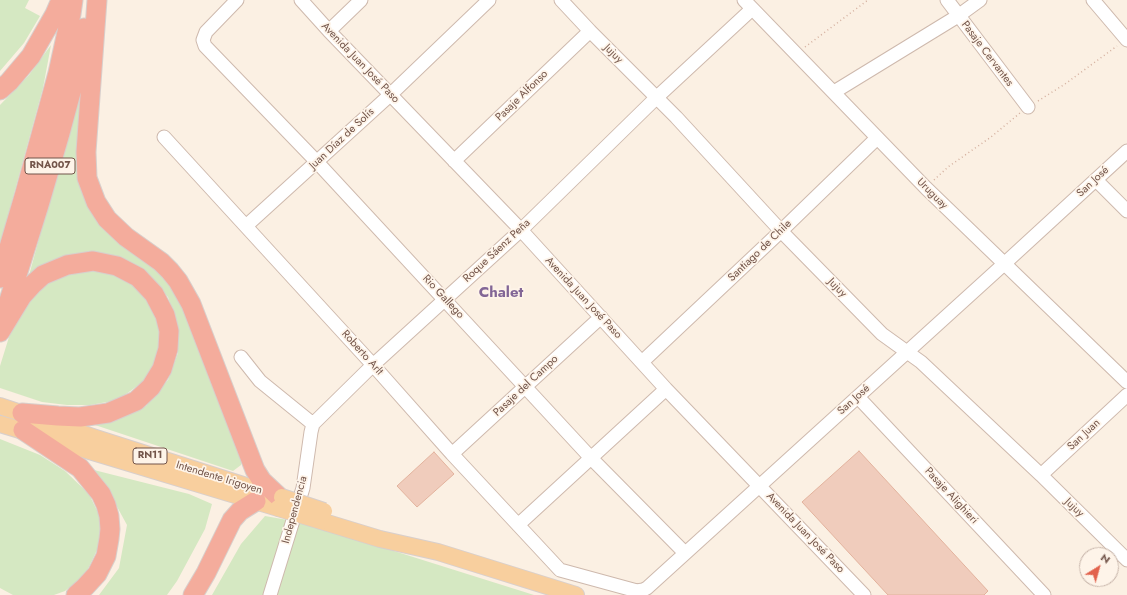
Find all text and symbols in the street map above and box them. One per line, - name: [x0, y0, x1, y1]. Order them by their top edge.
- street label: Pasaje Cervantes: [958, 19, 1016, 89]
- street label: Avenida Juan José Paso: [318, 20, 402, 106]
- street label: Jujuy: [601, 42, 625, 66]
- street label: Pasaje Alfonso: [493, 68, 551, 124]
- street label: Juan Díaz de Solís: [307, 106, 377, 172]
- road number: RNA007: [25, 158, 75, 174]
- street label: San José: [1074, 164, 1112, 200]
- street label: Uruguay: [914, 176, 950, 212]
- street label: Roque Sáenz Peña: [461, 217, 533, 285]
- street label: Santiago de Chile: [726, 217, 794, 285]
- street label: Avenida Juan José Paso: [542, 254, 624, 342]
- street label: Rio Gallego: [419, 272, 467, 322]
- street label: Jujuy: [825, 276, 849, 300]
- district label: Chalet: [479, 284, 523, 302]
- street label: Roberto Arlt: [338, 328, 386, 378]
- street label: Pasaje del Campo: [491, 353, 561, 419]
- street label: San José: [835, 382, 873, 418]
- street label: San Juan: [1065, 417, 1103, 453]
- road number: RN11: [133, 448, 167, 464]
- street label: Intendente Irigoyen: [174, 459, 264, 497]
- street label: Pasaje Alighieri: [922, 465, 980, 527]
- street label: Independencia: [280, 475, 310, 545]
- street label: Avenida Juan José Paso: [763, 490, 847, 576]
- street label: Jujuy: [1062, 496, 1086, 520]
- north arrow: [1079, 547, 1119, 587]
- text: N: [1097, 549, 1114, 567]

